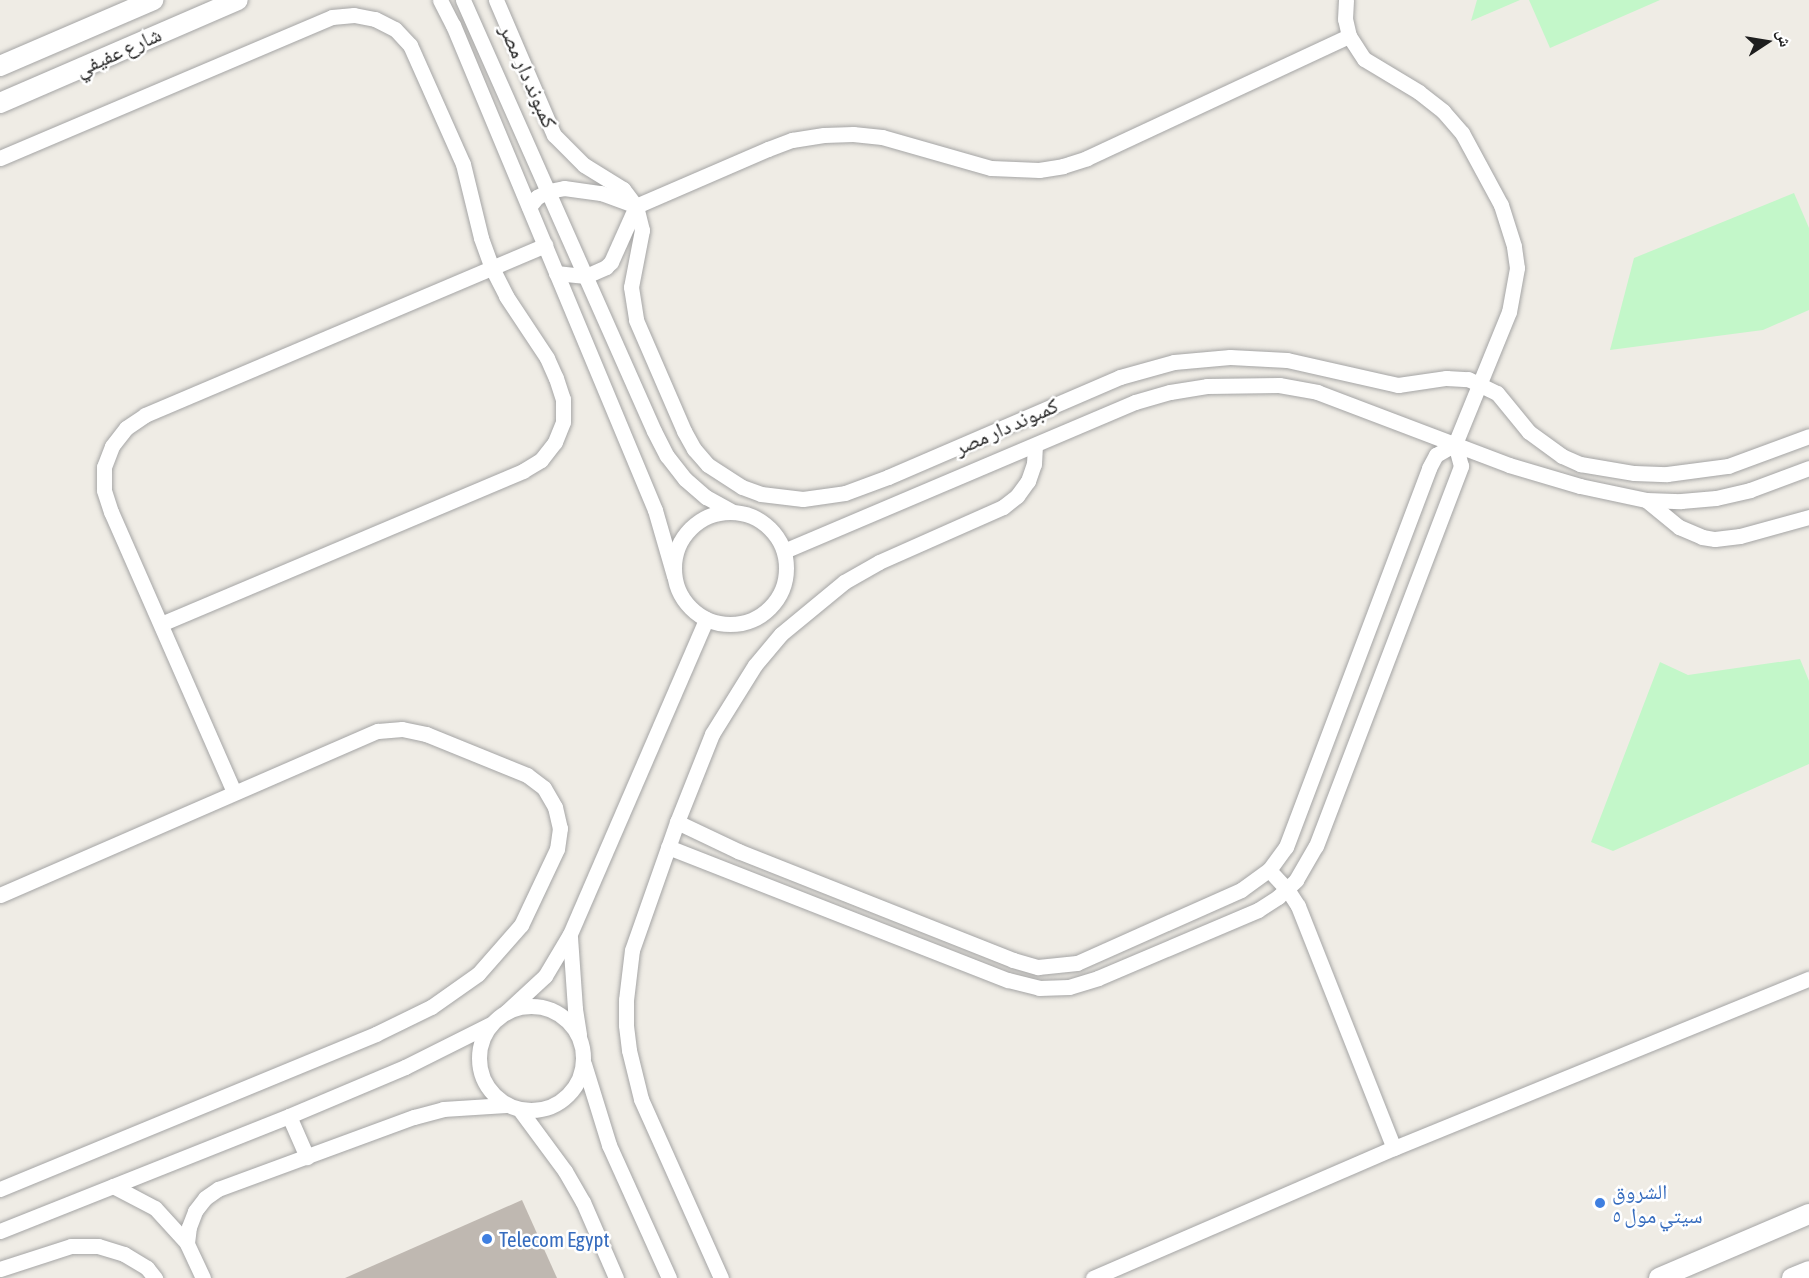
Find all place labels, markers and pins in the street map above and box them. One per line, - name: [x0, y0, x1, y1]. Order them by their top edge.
- place label: الشروق سيتي مول ٥: [1612, 1178, 1702, 1228]
- marker: الشروق سيتي مول ٥: [1593, 1196, 1607, 1210]
- place label: Telecom Egypt: [499, 1226, 610, 1252]
- marker: Telecom Egypt: [480, 1232, 494, 1246]

